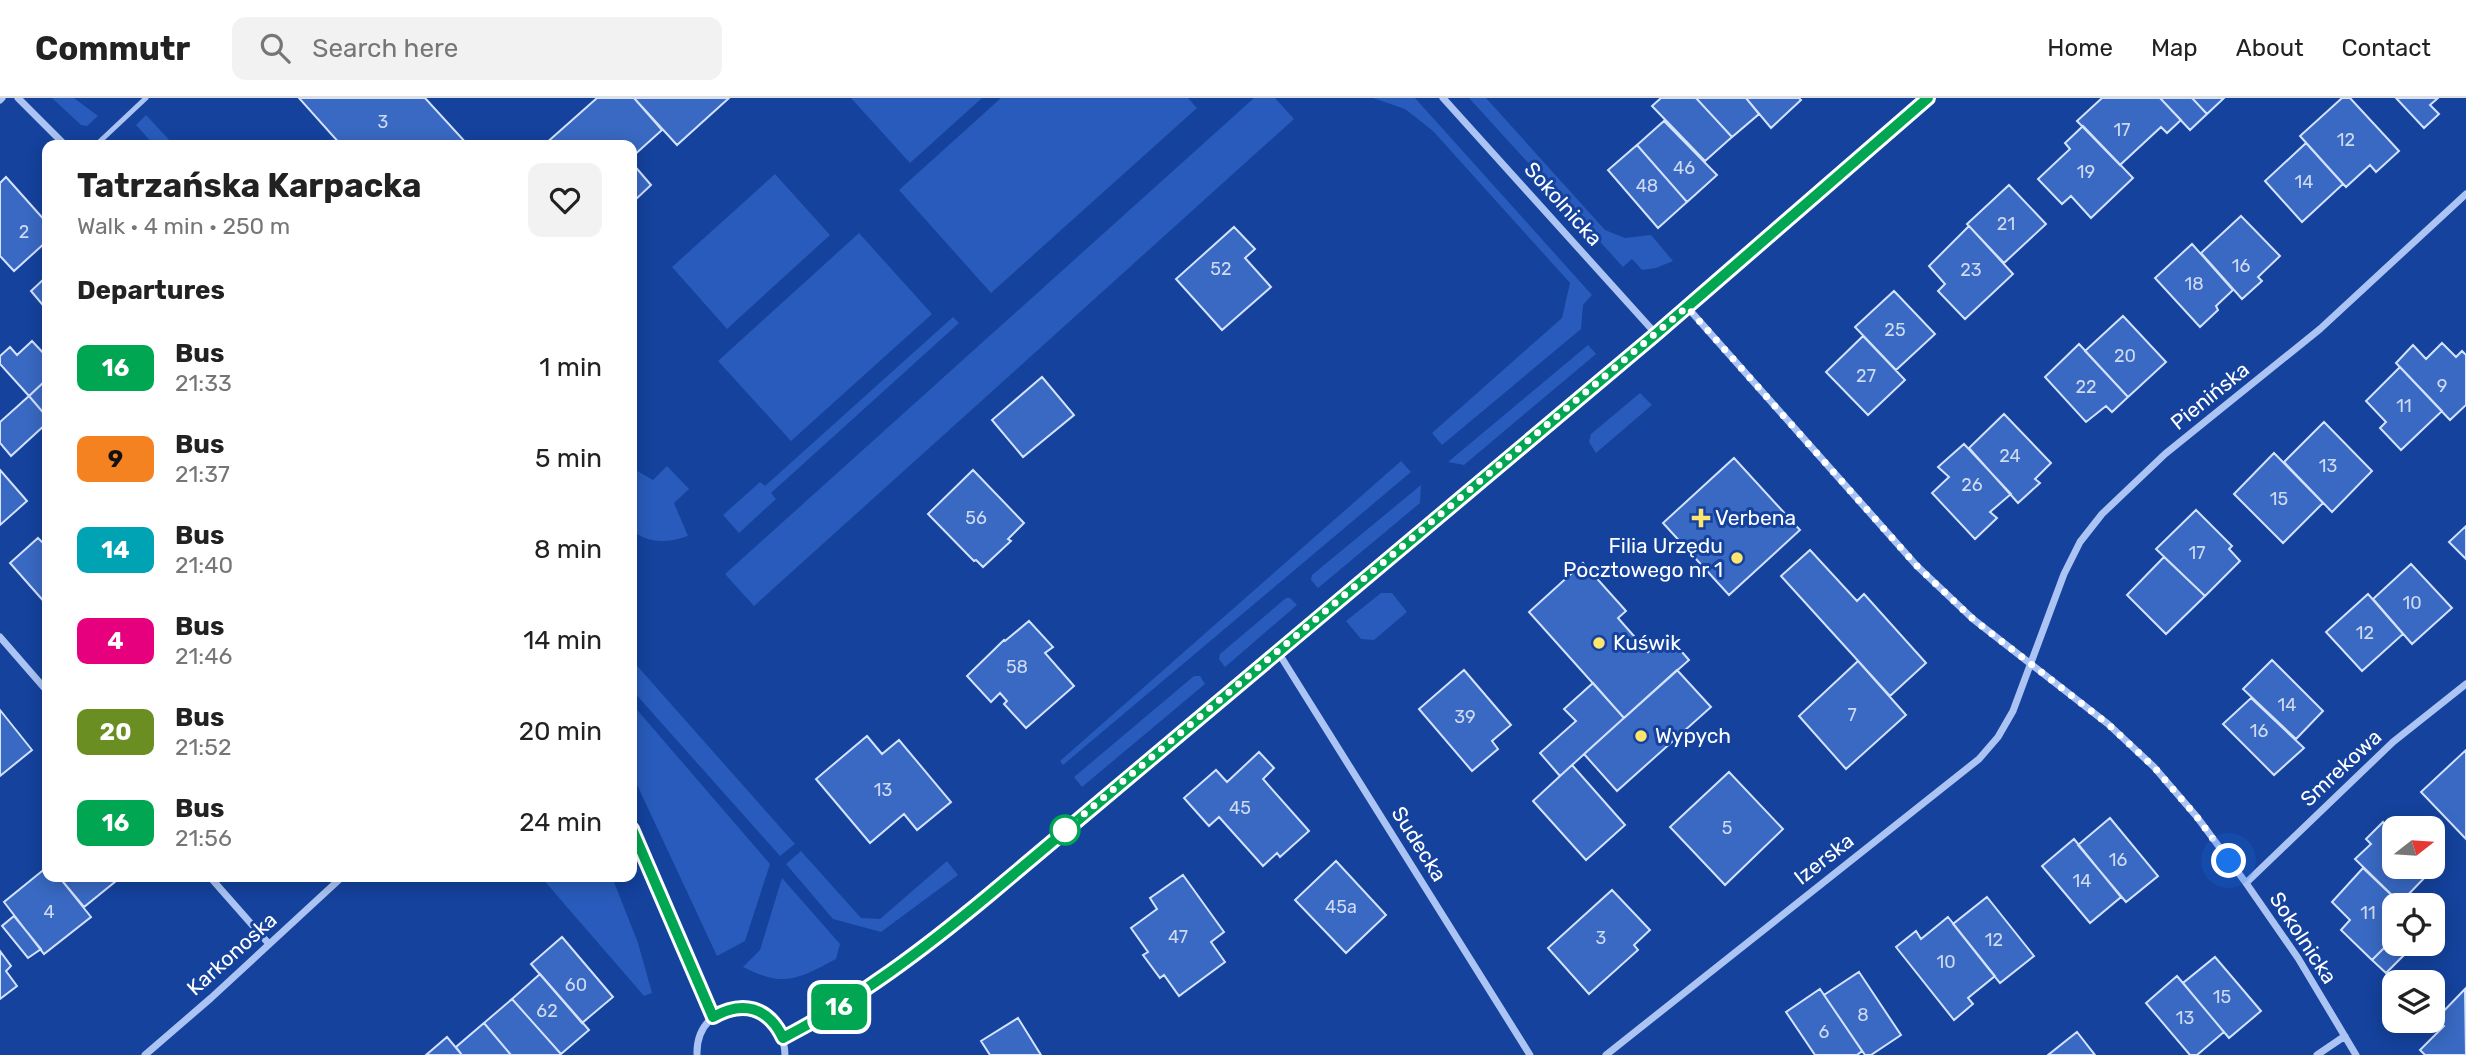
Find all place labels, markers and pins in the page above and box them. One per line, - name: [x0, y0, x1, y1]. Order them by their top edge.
- place label: Verbena: [1715, 505, 1796, 530]
- marker: Verbena: [1693, 510, 1709, 526]
- place label: Filia Urzędu Pocztowego nr 1: [1563, 533, 1723, 582]
- marker: Filia Urzędu Pocztowego nr 1: [1729, 550, 1745, 566]
- place label: Kuświk: [1613, 630, 1681, 655]
- marker: Kuświk: [1591, 635, 1607, 651]
- place label: Wypych: [1655, 723, 1731, 748]
- marker: Wypych: [1633, 728, 1649, 744]
- unlabelled marker: [1050, 815, 1080, 845]

